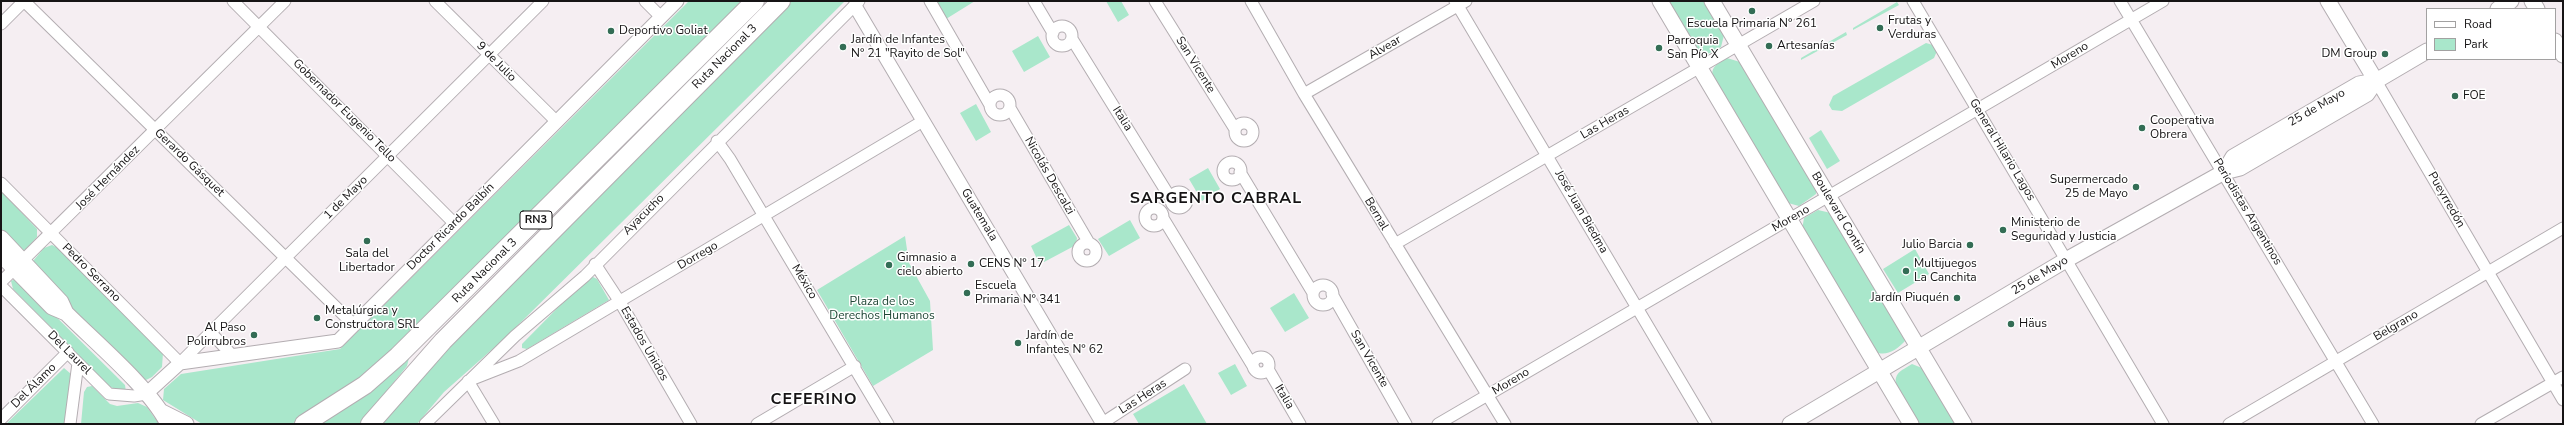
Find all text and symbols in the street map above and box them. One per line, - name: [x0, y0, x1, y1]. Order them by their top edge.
- marker: Escuela Primaria N° 261: [1747, 6, 1757, 16]
- legend: [2426, 8, 2556, 60]
- place label: Frutas y Verduras: [1888, 14, 1936, 42]
- text: Road: [2464, 16, 2492, 32]
- place label: Escuela Primaria N° 261: [1687, 17, 1817, 31]
- street label: Ruta Nacional 3: [690, 22, 760, 92]
- marker: Frutas y Verduras: [1875, 23, 1885, 33]
- place label: Deportivo Goliat: [619, 24, 708, 38]
- marker: Deportivo Goliat: [606, 26, 616, 36]
- place label: Jardín de Infantes N° 21 "Rayito de Sol": [851, 33, 965, 61]
- street label: Alvear: [1366, 33, 1404, 63]
- street label: San Vicente: [1172, 34, 1218, 96]
- place label: Parroquia San Pío X: [1667, 34, 1719, 62]
- text: Park: [2464, 36, 2488, 52]
- street label: 9 de Julio: [473, 39, 519, 85]
- place label: Artesanías: [1777, 39, 1835, 53]
- street label: Moreno: [2049, 39, 2091, 73]
- marker: Artesanías: [1764, 41, 1774, 51]
- marker: Jardín de Infantes N° 21 "Rayito de Sol": [838, 42, 848, 52]
- marker: Parroquia San Pío X: [1654, 43, 1664, 53]
- place label: DM Group: [2321, 47, 2377, 61]
- marker: DM Group: [2380, 49, 2390, 59]
- street label: Gobernador Eugenio Tello: [289, 56, 399, 166]
- street label: 25 de Mayo: [2286, 86, 2348, 130]
- place label: FOE: [2463, 89, 2486, 103]
- marker: FOE: [2450, 91, 2460, 101]
- street label: General Hilario Lagos: [1966, 96, 2038, 204]
- street label: Las Heras: [1578, 103, 1632, 143]
- street label: Italia: [1109, 104, 1135, 134]
- place label: Cooperativa Obrera: [2150, 114, 2214, 142]
- marker: Cooperativa Obrera: [2137, 123, 2147, 133]
- street label: Gerardo Gásquet: [151, 126, 227, 200]
- street label: Nicolás Descalzi: [1021, 135, 1077, 217]
- street label: José Hernández: [73, 143, 143, 213]
- street label: Periodistas Argentinos: [2209, 156, 2285, 268]
- street label: José Juan Biedma: [1551, 168, 1611, 256]
- street label: Boulevard Contín: [1808, 169, 1868, 257]
- street label: Pueyrredón: [2424, 170, 2468, 230]
- street label: 1 de Mayo: [321, 173, 371, 223]
- place label: Supermercado 25 de Mayo: [2050, 173, 2128, 201]
- street label: Doctor Ricardo Balbín: [404, 180, 498, 274]
- marker: Supermercado 25 de Mayo: [2131, 182, 2141, 192]
- street label: Guatemala: [958, 186, 1000, 244]
- district label: SARGENTO CABRAL: [1130, 189, 1302, 209]
- street label: Ayacucho: [620, 191, 668, 239]
- street label: Bernal: [1361, 195, 1391, 233]
- street label: Moreno: [1770, 203, 1812, 235]
- road number: RN3: [520, 211, 552, 229]
- place label: Ministerio de Seguridad y Justicia: [2011, 216, 2116, 244]
- marker: Ministerio de Seguridad y Justicia: [1998, 225, 2008, 235]
- marker: Sala del Libertador: [362, 236, 372, 246]
- street label: Ruta Nacional 3: [450, 236, 520, 306]
- place label: Julio Barcia: [1902, 238, 1962, 252]
- street label: Dorrego: [675, 239, 721, 273]
- marker: Julio Barcia: [1965, 240, 1975, 250]
- street label: Pedro Serrano: [59, 241, 123, 305]
- place label: Sala del Libertador: [339, 247, 395, 275]
- place label: Gimnasio a cielo abierto: [897, 251, 963, 279]
- street label: 25 de Mayo: [2009, 254, 2071, 298]
- place label: CENS N° 17: [979, 257, 1044, 271]
- place label: Multijuegos La Canchita: [1914, 257, 1977, 285]
- marker: CENS N° 17: [966, 259, 976, 269]
- marker: Gimnasio a cielo abierto: [884, 260, 894, 270]
- street label: México: [788, 262, 820, 302]
- marker: Multijuegos La Canchita: [1901, 266, 1911, 276]
- place label: Escuela Primaria N° 341: [975, 279, 1061, 307]
- marker: Escuela Primaria N° 341: [962, 288, 972, 298]
- place label: Jardín Piuquén: [1871, 291, 1949, 305]
- marker: Jardín Piuquén: [1952, 293, 1962, 303]
- park label: Plaza de los Derechos Humanos: [829, 295, 935, 323]
- place label: Metalúrgica y Constructora SRL: [325, 304, 419, 332]
- street label: Estados Unidos: [617, 304, 671, 384]
- street label: Belgrano: [2371, 307, 2421, 345]
- marker: Metalúrgica y Constructora SRL: [312, 313, 322, 323]
- place label: Häus: [2019, 317, 2047, 331]
- marker: Häus: [2006, 319, 2016, 329]
- place label: Al Paso Polirrubros: [187, 321, 246, 349]
- street label: Del Laurel: [44, 328, 94, 378]
- street label: San Vicente: [1347, 328, 1391, 390]
- place label: Jardín de Infantes N° 62: [1026, 329, 1103, 357]
- marker: Al Paso Polirrubros: [249, 330, 259, 340]
- marker: Jardín de Infantes N° 62: [1013, 338, 1023, 348]
- street label: Del Álamo: [9, 361, 59, 411]
- street label: Moreno: [1490, 365, 1532, 399]
- street label: Las Heras: [1117, 376, 1169, 418]
- street label: Italia: [1271, 382, 1297, 412]
- district label: CEFERINO: [771, 390, 857, 410]

